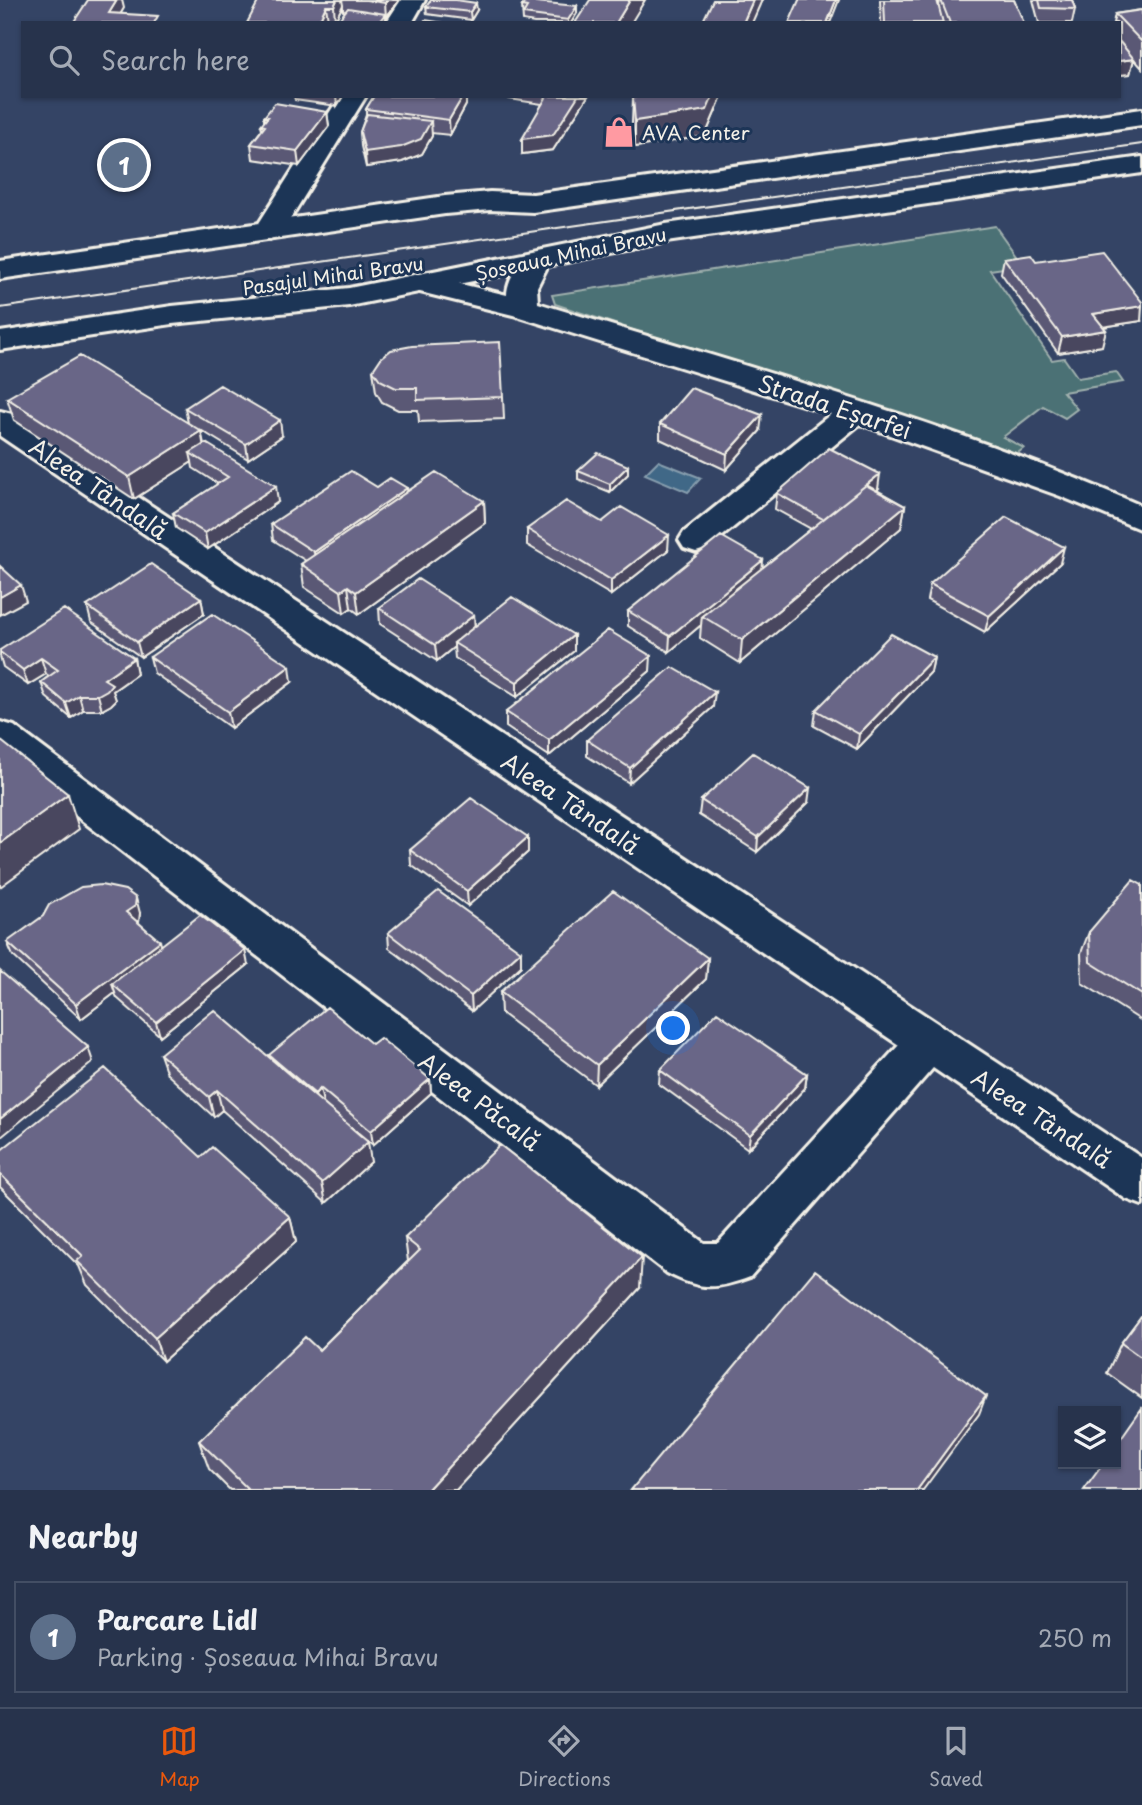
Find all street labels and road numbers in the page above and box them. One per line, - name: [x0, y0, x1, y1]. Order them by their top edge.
- street label: Șoseaua Mihai Bravu: [473, 219, 669, 287]
- street label: Pasajul Mihai Bravu: [241, 248, 425, 302]
- street label: Strada Eșarfei: [754, 365, 916, 447]
- street label: Aleea Tândală: [23, 429, 176, 548]
- street label: Aleea Tândală: [495, 744, 648, 863]
- street label: Aleea Păcală: [412, 1043, 549, 1159]
- street label: Aleea Tândală: [965, 1060, 1119, 1177]

